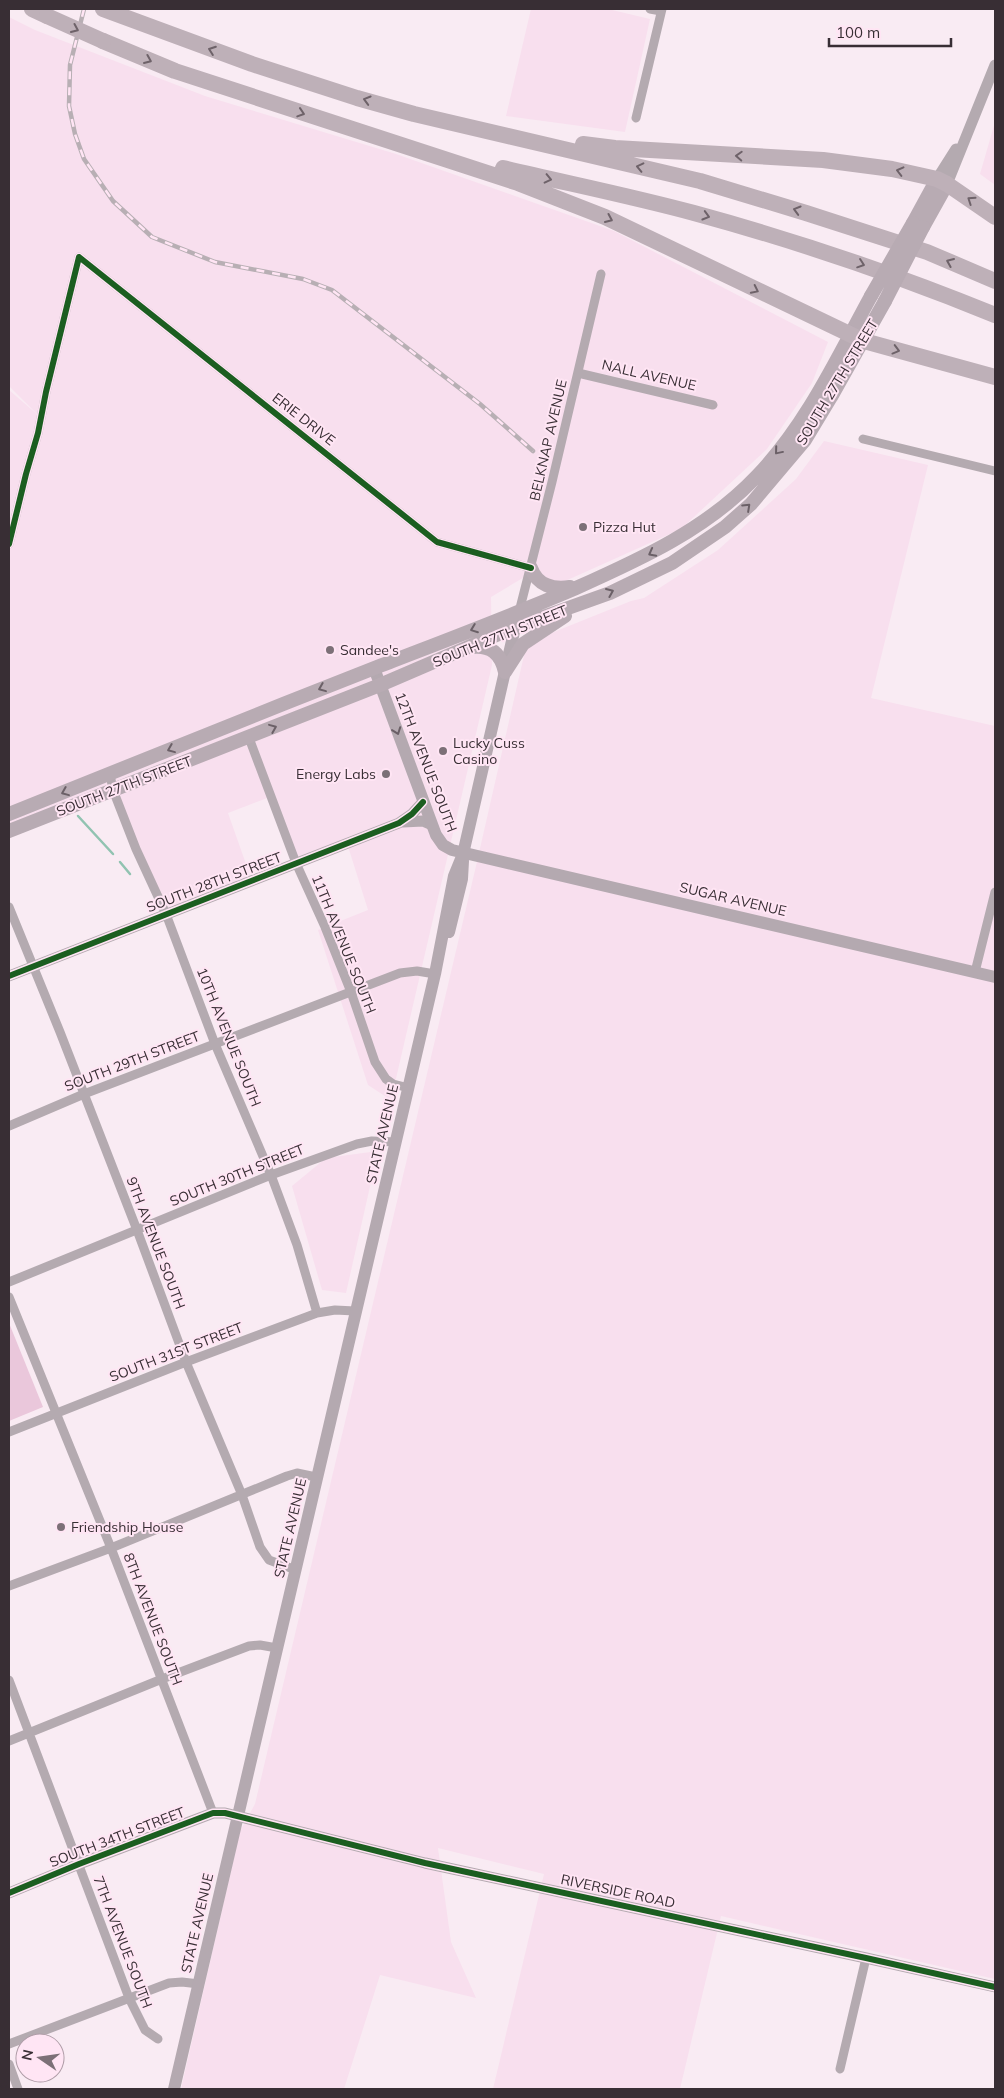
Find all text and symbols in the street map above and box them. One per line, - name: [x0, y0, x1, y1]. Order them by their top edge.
- scale bar: [829, 15, 952, 47]
- one-way arrow: [70, 22, 79, 33]
- text: 100 m: [836, 23, 880, 42]
- one-way arrow: [209, 46, 217, 56]
- one-way arrow: [143, 53, 152, 64]
- one-way arrow: [363, 96, 371, 106]
- one-way arrow: [297, 107, 305, 117]
- one-way arrow: [735, 151, 742, 161]
- one-way arrow: [635, 162, 644, 173]
- one-way arrow: [896, 166, 905, 177]
- one-way arrow: [543, 173, 552, 184]
- one-way arrow: [967, 197, 977, 206]
- one-way arrow: [793, 205, 801, 215]
- one-way arrow: [701, 211, 709, 221]
- one-way arrow: [604, 212, 613, 223]
- one-way arrow: [946, 258, 955, 268]
- one-way arrow: [856, 259, 865, 269]
- one-way arrow: [750, 283, 759, 294]
- street label: SOUTH 27TH STREET: [792, 315, 882, 448]
- one-way arrow: [891, 344, 900, 355]
- street label: NALL AVENUE: [600, 355, 698, 395]
- street label: BELKNAP AVENUE: [525, 377, 571, 503]
- street label: ERIE DRIVE: [269, 389, 339, 449]
- one-way arrow: [774, 446, 783, 455]
- one-way arrow: [742, 504, 751, 513]
- place label: Pizza Hut: [593, 518, 656, 536]
- marker: Pizza Hut: [577, 521, 589, 533]
- one-way arrow: [649, 547, 658, 557]
- one-way arrow: [605, 588, 614, 599]
- street label: SOUTH 27TH STREET: [430, 601, 570, 671]
- one-way arrow: [470, 623, 478, 633]
- place label: Sandee's: [340, 641, 399, 659]
- marker: Sandee's: [324, 644, 336, 656]
- one-way arrow: [318, 682, 327, 692]
- street label: 12TH AVENUE SOUTH: [391, 689, 461, 835]
- one-way arrow: [268, 724, 277, 734]
- one-way arrow: [391, 726, 401, 735]
- place label: Lucky Cuss Casino: [453, 734, 525, 768]
- one-way arrow: [168, 743, 176, 753]
- marker: Lucky Cuss Casino: [437, 745, 449, 757]
- street label: SOUTH 27TH STREET: [54, 752, 195, 820]
- place label: Energy Labs: [296, 765, 376, 783]
- marker: Energy Labs: [380, 768, 392, 780]
- one-way arrow: [61, 786, 69, 796]
- street label: SOUTH 28TH STREET: [144, 848, 285, 916]
- street label: 11TH AVENUE SOUTH: [308, 872, 380, 1016]
- street label: SUGAR AVENUE: [678, 878, 788, 920]
- street label: 10TH AVENUE SOUTH: [193, 965, 265, 1109]
- street label: SOUTH 29TH STREET: [62, 1027, 203, 1095]
- street label: STATE AVENUE: [362, 1082, 402, 1186]
- street label: SOUTH 30TH STREET: [167, 1140, 307, 1210]
- street label: 9TH AVENUE SOUTH: [122, 1174, 190, 1312]
- street label: SOUTH 31ST STREET: [107, 1318, 246, 1386]
- street label: STATE AVENUE: [270, 1476, 310, 1580]
- place label: Friendship House: [71, 1518, 183, 1536]
- marker: Friendship House: [55, 1521, 67, 1533]
- street label: 8TH AVENUE SOUTH: [119, 1550, 187, 1688]
- street label: SOUTH 34TH STREET: [47, 1803, 188, 1871]
- street label: RIVERSIDE ROAD: [559, 1870, 677, 1912]
- street label: STATE AVENUE: [177, 1871, 217, 1975]
- street label: 7TH AVENUE SOUTH: [89, 1873, 157, 2011]
- north arrow: [15, 2033, 65, 2083]
- text: N: [17, 2048, 37, 2062]

